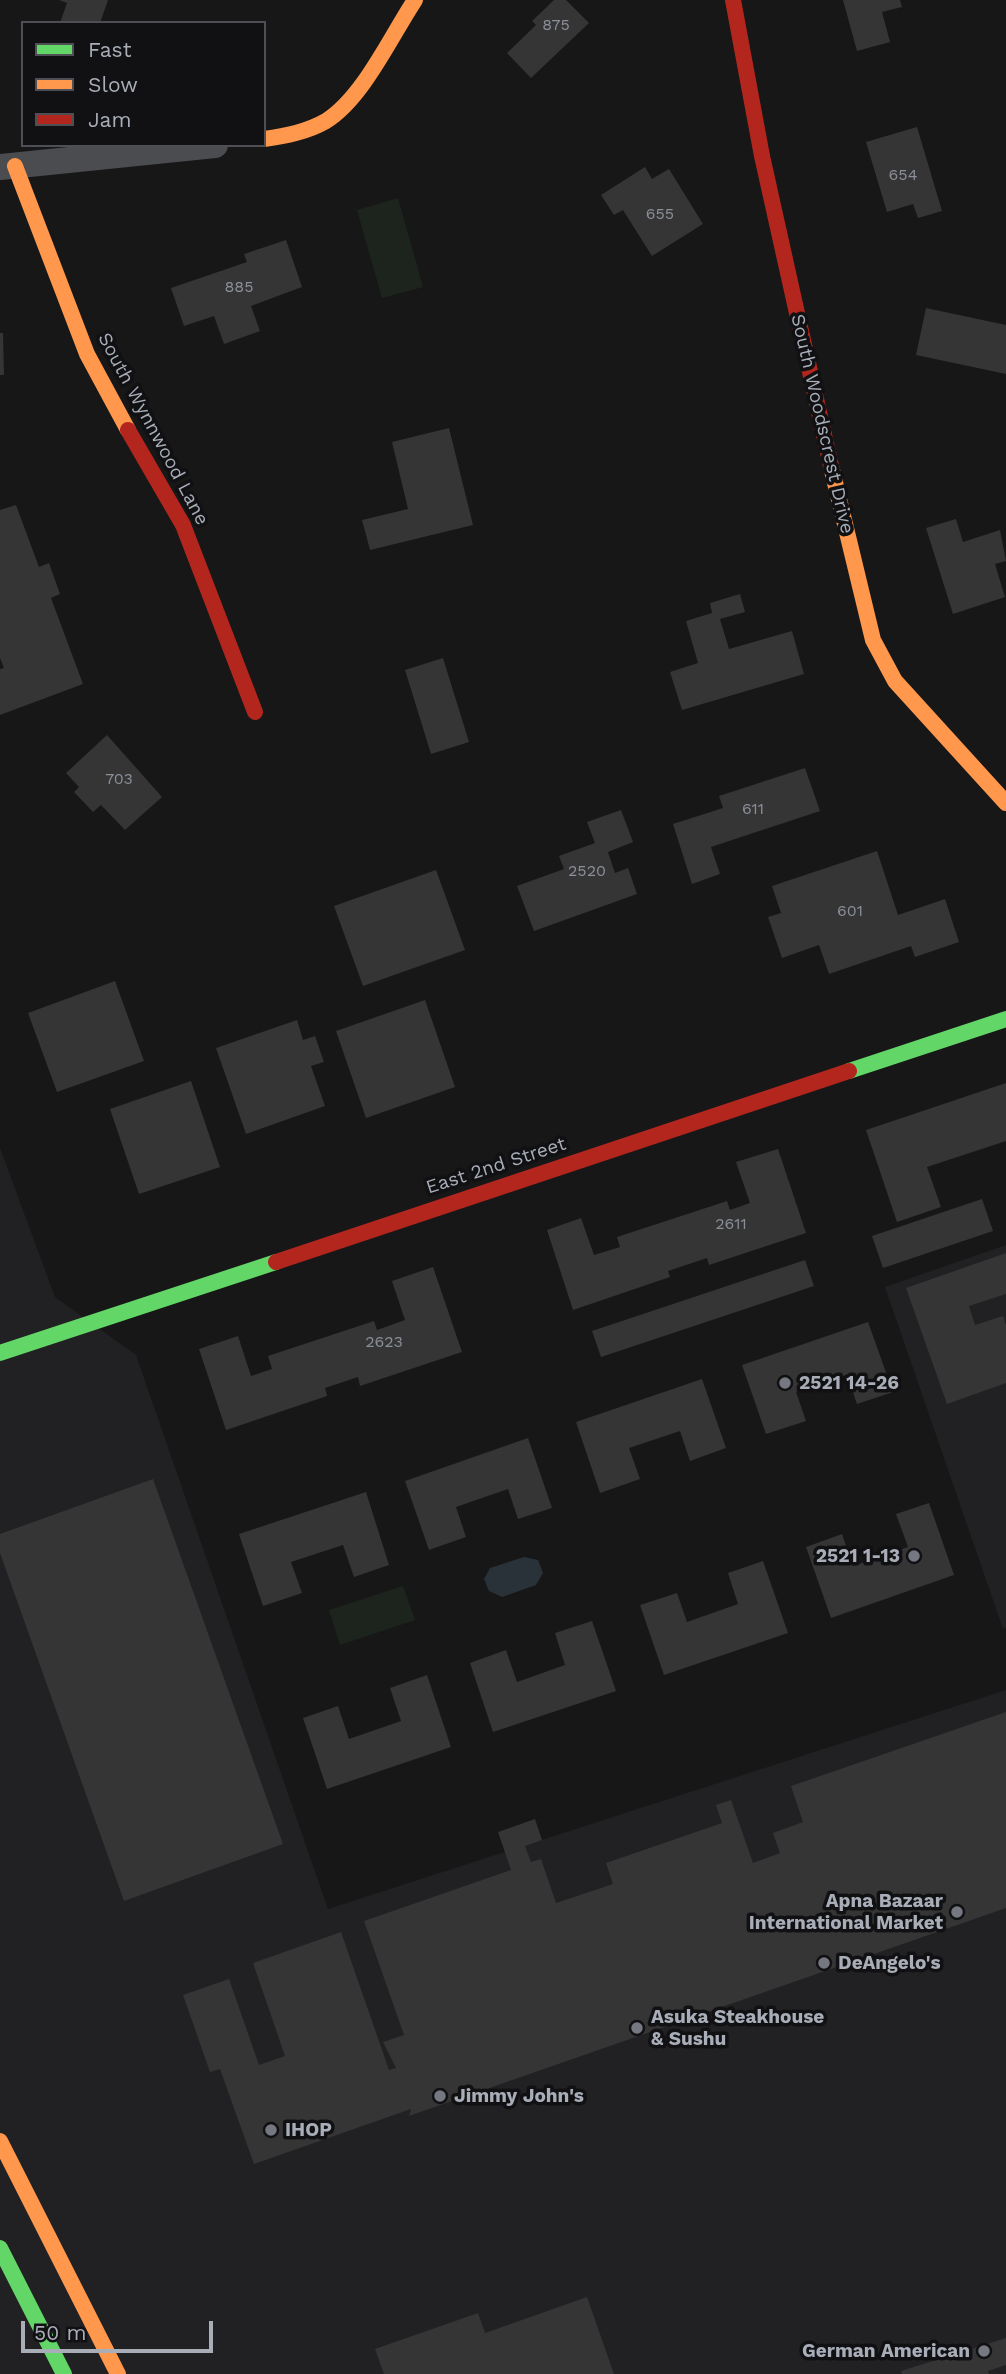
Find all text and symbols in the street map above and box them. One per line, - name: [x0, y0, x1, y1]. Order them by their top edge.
- house number: 875: [542, 15, 570, 35]
- legend: [21, 21, 266, 147]
- text: Fast: [88, 37, 132, 62]
- text: Slow: [88, 72, 138, 97]
- text: Jam: [88, 107, 131, 132]
- house number: 654: [889, 165, 917, 185]
- house number: 655: [646, 204, 674, 224]
- house number: 885: [224, 277, 254, 297]
- street label: South Woodscrest Drive: [786, 312, 858, 536]
- street label: South Wynnwood Lane: [93, 329, 213, 529]
- house number: 703: [105, 769, 133, 789]
- house number: 611: [742, 799, 764, 819]
- house number: 2520: [568, 861, 606, 881]
- house number: 601: [837, 901, 863, 921]
- street label: East 2nd Street: [423, 1133, 569, 1199]
- house number: 2611: [715, 1214, 747, 1234]
- house number: 2623: [365, 1332, 403, 1352]
- place label: 2521 14-26: [799, 1372, 899, 1394]
- marker: 2521 14-26: [777, 1375, 793, 1391]
- place label: 2521 1-13: [816, 1545, 900, 1567]
- marker: 2521 1-13: [906, 1548, 922, 1564]
- place label: Apna Bazaar International Market: [749, 1890, 943, 1934]
- marker: Apna Bazaar International Market: [949, 1904, 965, 1920]
- place label: DeAngelo's: [838, 1952, 941, 1974]
- marker: DeAngelo's: [816, 1955, 832, 1971]
- place label: Asuka Steakhouse & Sushu: [651, 2006, 824, 2050]
- marker: Asuka Steakhouse & Sushu: [629, 2020, 645, 2036]
- place label: Jimmy John's: [454, 2085, 584, 2107]
- marker: Jimmy John's: [432, 2088, 448, 2104]
- place label: IHOP: [285, 2119, 332, 2141]
- marker: IHOP: [263, 2122, 279, 2138]
- scale bar: [24, 2308, 217, 2352]
- text: 50 m: [34, 2320, 86, 2345]
- place label: German American: [802, 2340, 970, 2362]
- marker: German American: [976, 2343, 992, 2359]

